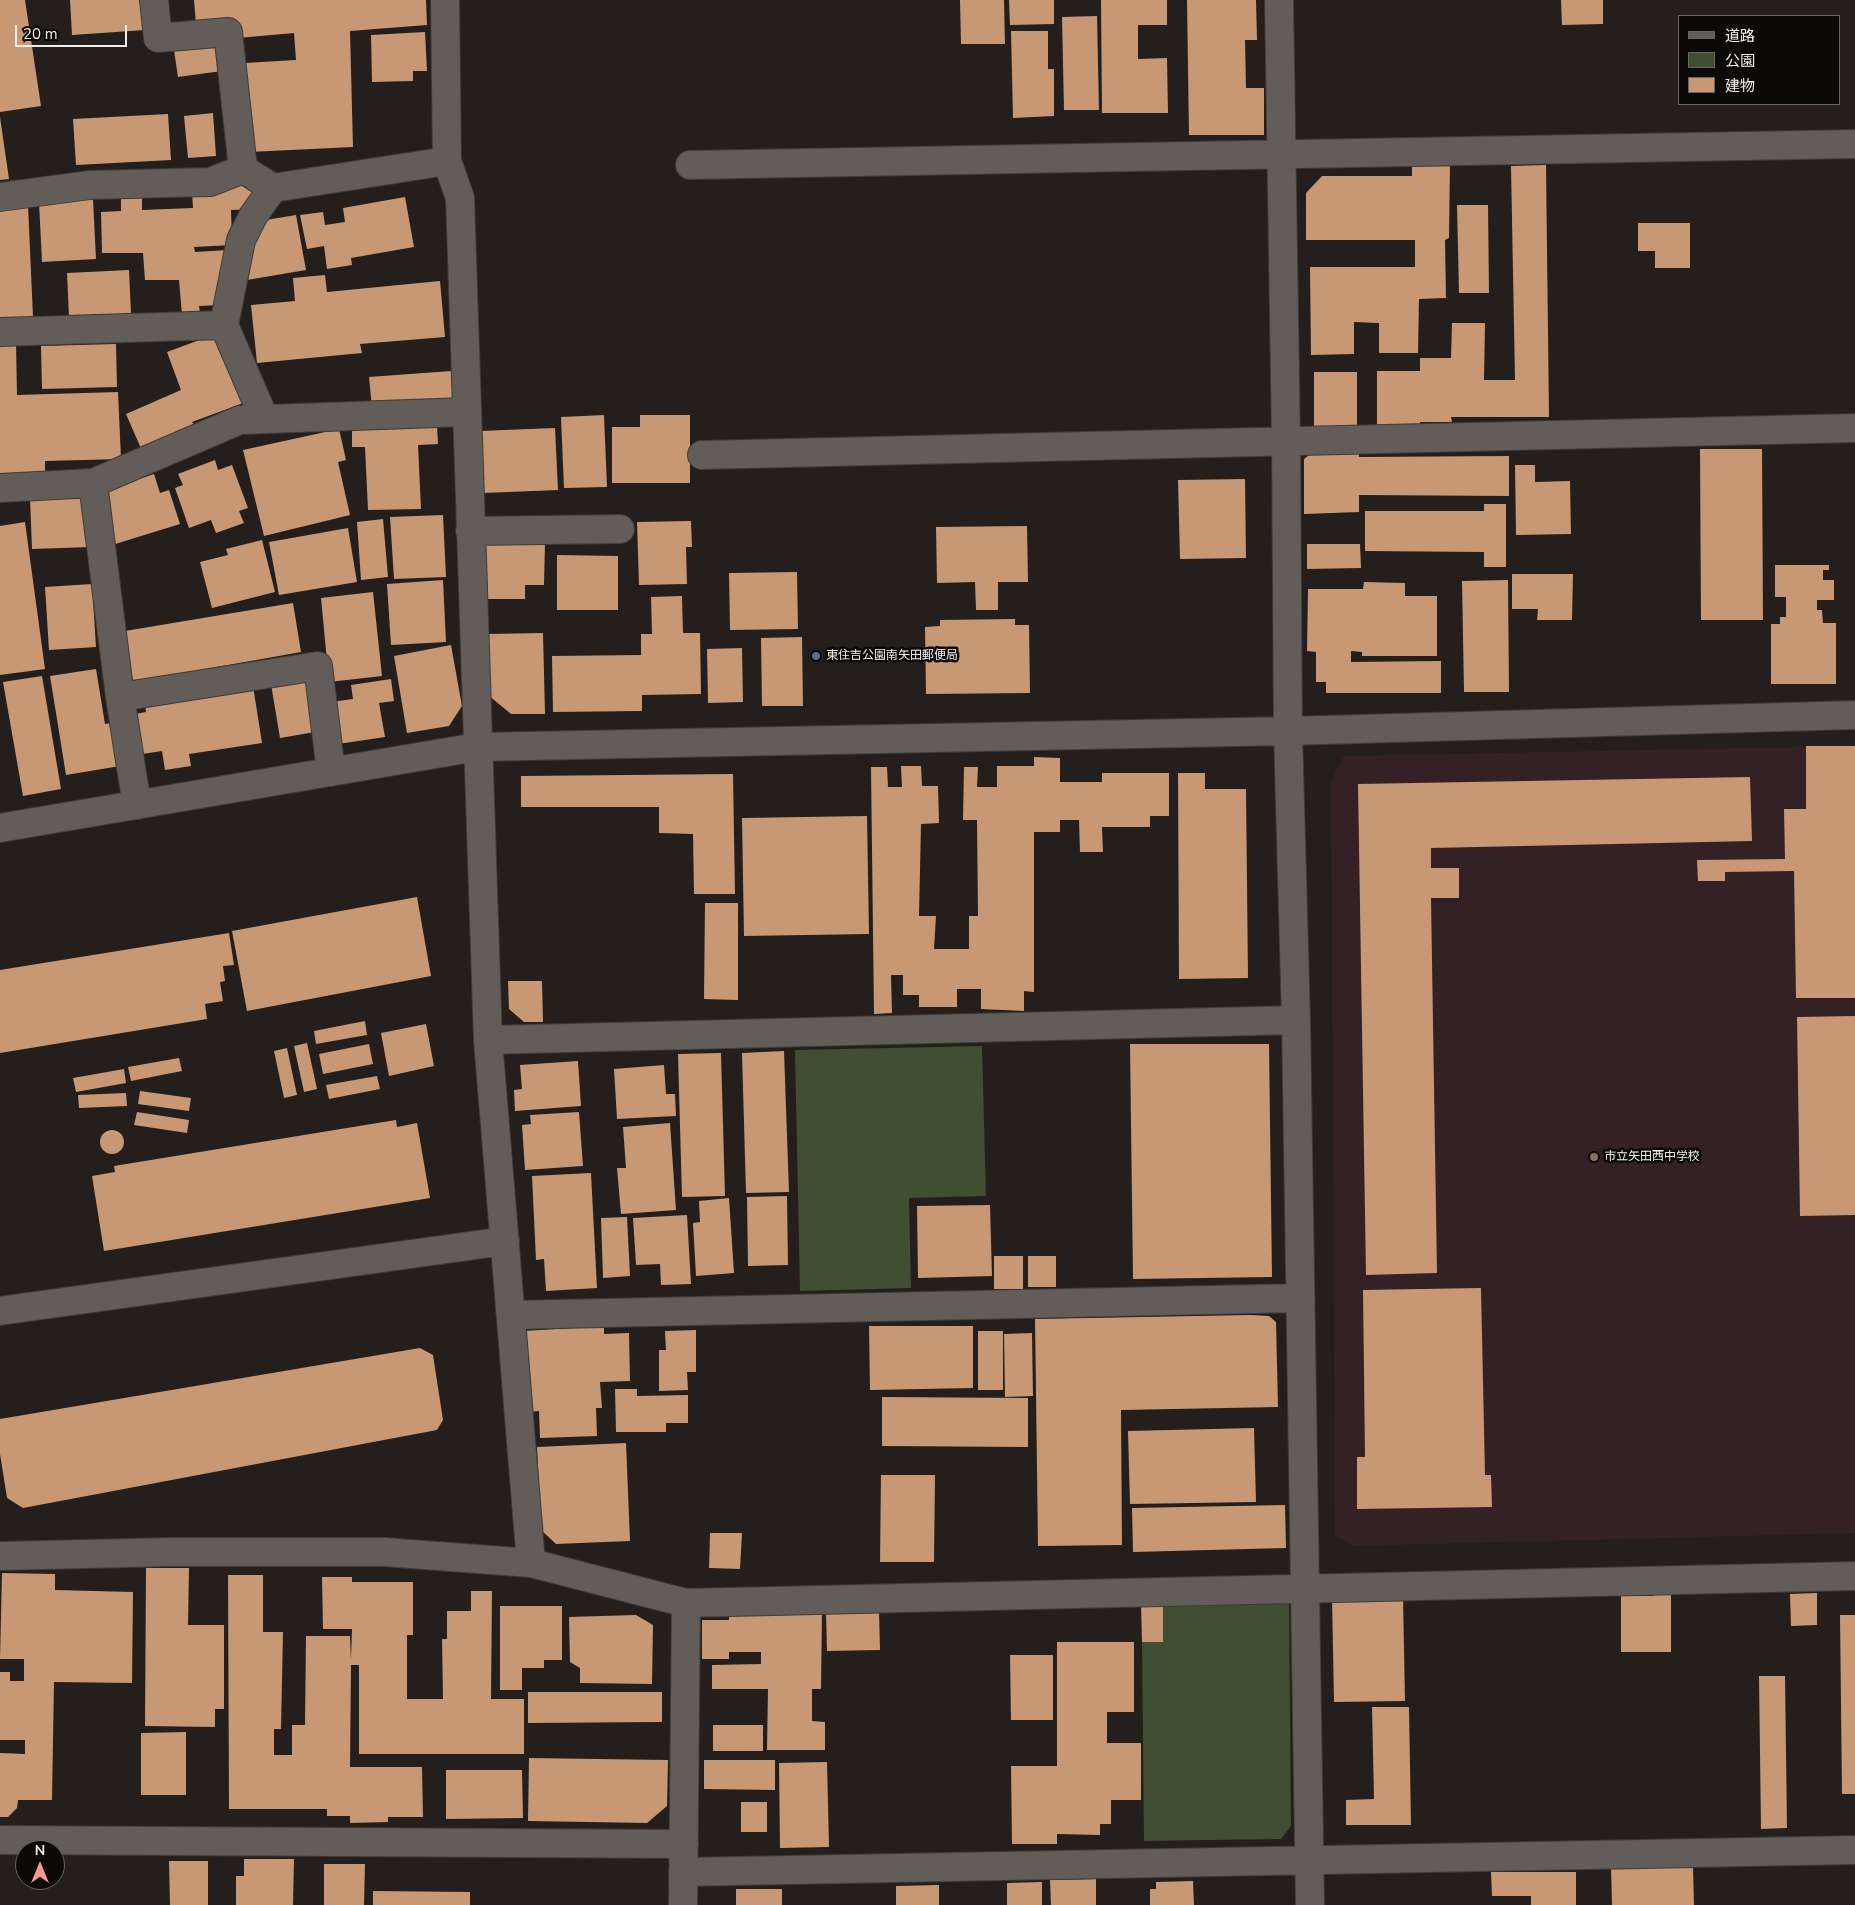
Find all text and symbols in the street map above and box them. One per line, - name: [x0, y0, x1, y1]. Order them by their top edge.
- scale bar: [18, 15, 130, 47]
- legend: [1678, 15, 1840, 105]
- text: 20 m: [23, 24, 58, 44]
- text: 道路: [1725, 26, 1755, 46]
- text: 公園: [1725, 51, 1755, 71]
- text: 建物: [1725, 76, 1755, 96]
- place label: 東住吉公園南矢田郵便局: [826, 649, 958, 663]
- marker: 東住吉公園南矢田郵便局: [810, 650, 822, 662]
- place label: 市立矢田西中学校: [1604, 1150, 1700, 1164]
- marker: 市立矢田西中学校: [1588, 1151, 1600, 1163]
- north arrow: [15, 1840, 65, 1890]
- text: N: [35, 1841, 45, 1860]

